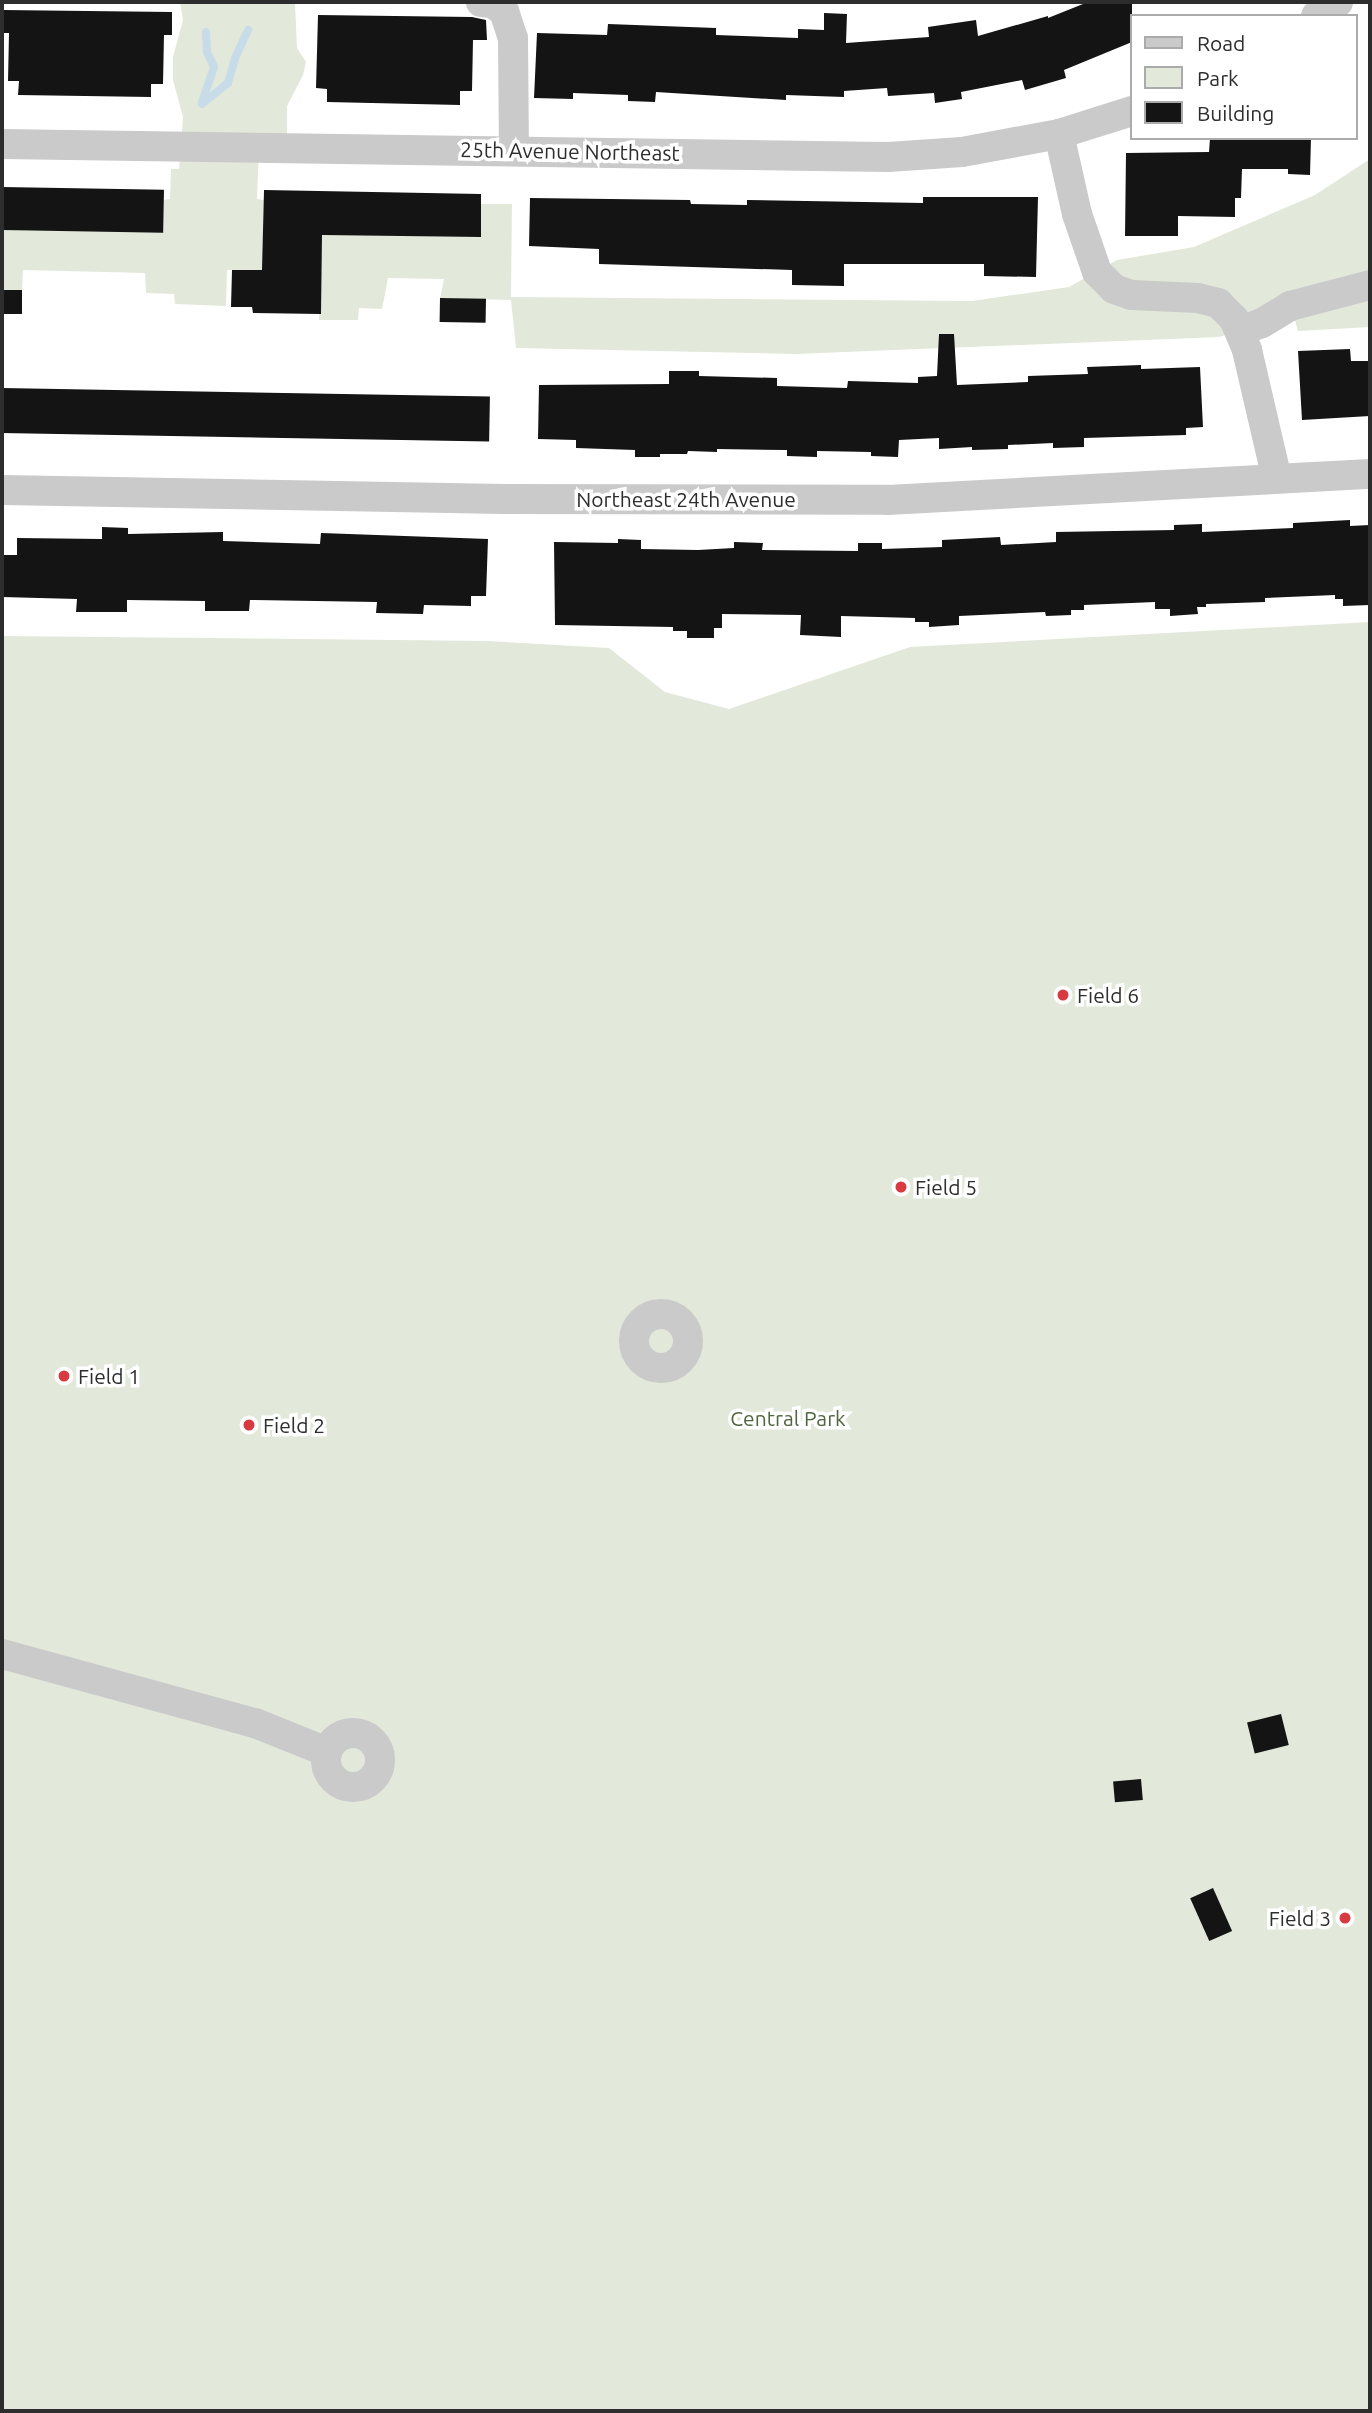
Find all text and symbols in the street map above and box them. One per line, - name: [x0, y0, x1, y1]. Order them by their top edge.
- legend: [1130, 14, 1358, 140]
- text: Road: [1197, 31, 1245, 55]
- text: Park: [1197, 66, 1239, 90]
- text: Building: [1197, 101, 1274, 125]
- street label: 25th Avenue Northeast: [460, 136, 680, 166]
- street label: Northeast 24th Avenue: [576, 486, 796, 512]
- place label: Field 6: [1077, 982, 1139, 1008]
- marker: Field 6: [1055, 987, 1071, 1003]
- place label: Field 5: [915, 1174, 977, 1200]
- marker: Field 5: [893, 1179, 909, 1195]
- place label: Field 1: [78, 1363, 140, 1389]
- marker: Field 1: [56, 1368, 72, 1384]
- park label: Central Park: [730, 1405, 846, 1431]
- place label: Field 2: [263, 1412, 325, 1438]
- marker: Field 2: [241, 1417, 257, 1433]
- place label: Field 3: [1269, 1905, 1331, 1931]
- marker: Field 3: [1337, 1910, 1353, 1926]

